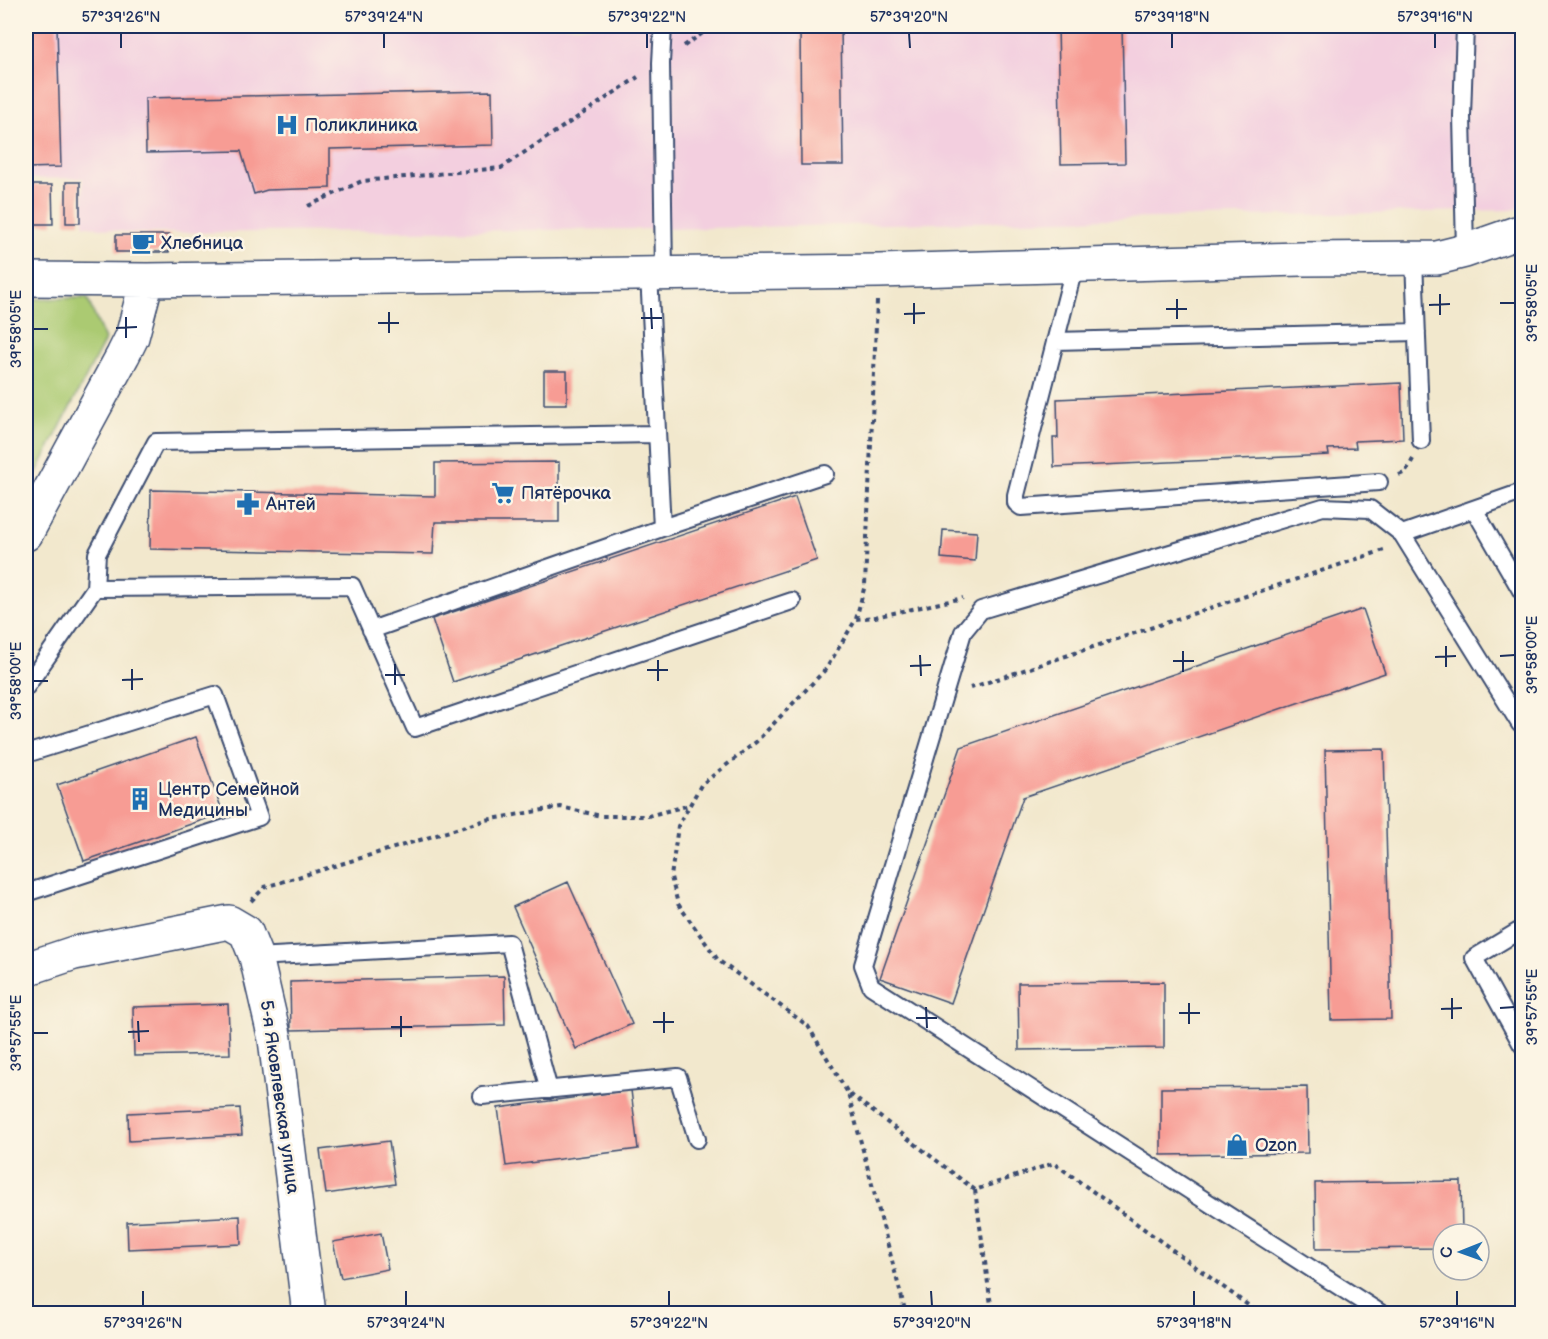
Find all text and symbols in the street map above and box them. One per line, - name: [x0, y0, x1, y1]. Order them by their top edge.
- text: 57°39'26"N: [81, 8, 161, 27]
- text: 57°39'24"N: [345, 8, 423, 27]
- text: 57°39'22"N: [608, 8, 686, 27]
- text: 57°39'20"N: [870, 8, 948, 27]
- text: 57°39'18"N: [1134, 8, 1210, 27]
- text: 57°39'16"N: [1397, 8, 1473, 27]
- hospital icon: Поликлиника: [274, 112, 300, 138]
- place label: Поликлиника: [305, 115, 418, 136]
- cafe icon: Хлебница: [130, 230, 156, 256]
- place label: Хлебница: [161, 233, 244, 254]
- text: 39°58'05"E: [1523, 264, 1542, 342]
- text: 39°58'05"E: [7, 290, 26, 368]
- supermarket icon: Пятёрочка: [490, 480, 516, 506]
- place label: Пятёрочка: [521, 483, 612, 504]
- pharmacy icon: Антей: [235, 491, 261, 517]
- place label: Антей: [265, 494, 316, 515]
- text: 39°58'00"E: [1523, 616, 1542, 694]
- text: 39°58'00"E: [7, 642, 26, 720]
- place label: Центр Семейной Медицины: [158, 779, 300, 821]
- building icon: Центр Семейной Медицины: [127, 786, 153, 812]
- text: 39°57'55"E: [1523, 968, 1542, 1045]
- text: 39°57'55"E: [7, 994, 26, 1071]
- street label: 5-я Яковлевская улица: [256, 999, 304, 1196]
- shop icon: Ozon: [1224, 1132, 1250, 1158]
- place label: Ozon: [1255, 1135, 1297, 1156]
- north arrow: [1431, 1222, 1491, 1282]
- text: С: [1438, 1247, 1457, 1258]
- text: 57°39'26"N: [103, 1314, 183, 1333]
- text: 57°39'24"N: [367, 1314, 445, 1333]
- text: 57°39'22"N: [630, 1314, 708, 1333]
- text: 57°39'20"N: [893, 1314, 971, 1333]
- text: 57°39'18"N: [1156, 1314, 1232, 1333]
- text: 57°39'16"N: [1419, 1314, 1495, 1333]

